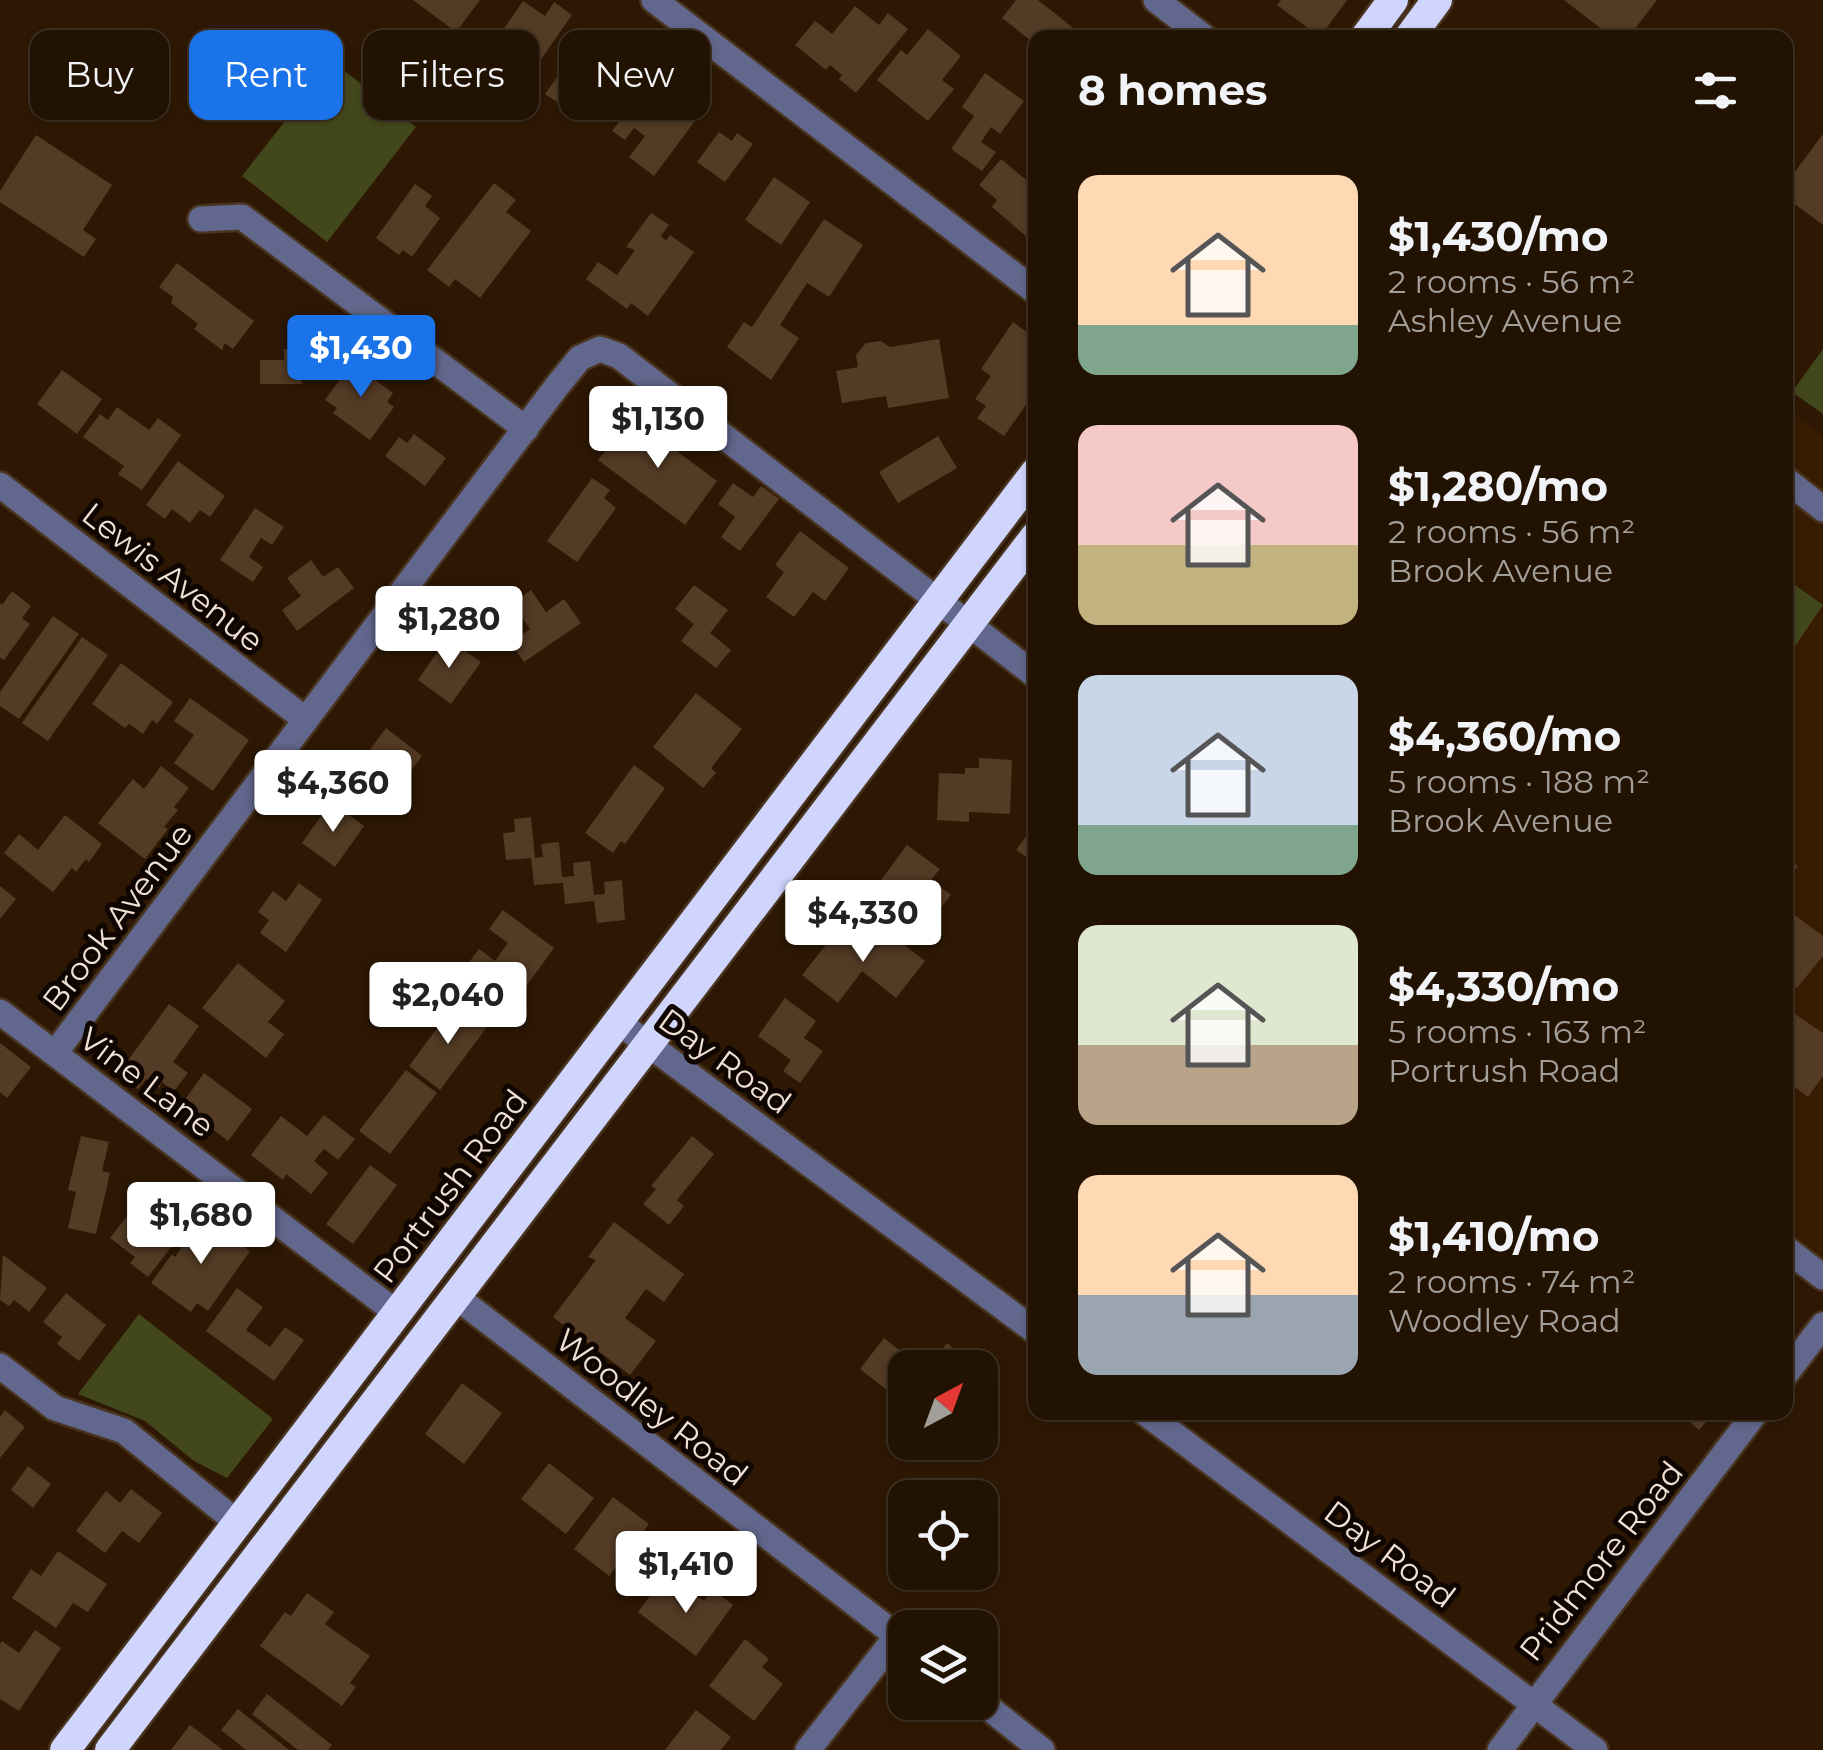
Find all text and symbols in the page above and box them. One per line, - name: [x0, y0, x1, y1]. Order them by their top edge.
- chip: Buy: [30, 30, 169, 120]
- chip: Rent: [189, 30, 343, 120]
- chip: Filters: [363, 30, 539, 120]
- chip: New: [559, 30, 710, 120]
- icon: filters: [1688, 63, 1743, 118]
- text: 8 homes: [1078, 64, 1267, 116]
- text: $1,430/mo: [1388, 210, 1609, 262]
- icon: home: [1158, 215, 1278, 335]
- text: 2 rooms · 56 m²: [1388, 262, 1635, 301]
- text: Ashley Avenue: [1388, 301, 1622, 340]
- pin: $1,430: [280, 315, 442, 400]
- text: $1,430: [309, 328, 413, 367]
- pin: $1,130: [577, 386, 739, 471]
- text: $1,130: [611, 399, 705, 438]
- text: $1,280/mo: [1388, 460, 1608, 512]
- icon: home: [1158, 465, 1278, 585]
- street label: Lewis Avenue: [75, 494, 271, 660]
- text: 2 rooms · 56 m²: [1388, 512, 1635, 551]
- text: Brook Avenue: [1388, 551, 1613, 590]
- pin: $1,280: [368, 586, 530, 671]
- text: $1,280: [397, 599, 501, 638]
- text: $4,360/mo: [1388, 710, 1621, 762]
- icon: home: [1158, 715, 1278, 835]
- pin: $4,360: [252, 750, 414, 835]
- text: 5 rooms · 188 m²: [1388, 762, 1650, 801]
- text: $4,360: [276, 763, 390, 802]
- text: Brook Avenue: [1388, 801, 1613, 840]
- street label: Brook Avenue: [34, 815, 200, 1019]
- pin: $4,330: [782, 880, 944, 965]
- text: $4,330: [807, 893, 919, 932]
- text: $4,330/mo: [1388, 960, 1619, 1012]
- pin: $2,040: [367, 962, 529, 1047]
- icon: home: [1158, 965, 1278, 1085]
- text: $2,040: [391, 975, 505, 1014]
- street label: Day Road: [651, 1000, 799, 1122]
- text: 5 rooms · 163 m²: [1388, 1012, 1647, 1051]
- street label: Vine Lane: [72, 1019, 222, 1145]
- text: Portrush Road: [1388, 1051, 1621, 1090]
- street label: Portrush Road: [364, 1081, 536, 1291]
- pin: $1,680: [120, 1182, 282, 1267]
- text: $1,680: [149, 1195, 253, 1234]
- text: $1,410/mo: [1388, 1210, 1599, 1262]
- icon: home: [1158, 1215, 1278, 1335]
- text: 2 rooms · 74 m²: [1388, 1262, 1636, 1301]
- text: Woodley Road: [1388, 1301, 1621, 1340]
- street label: Woodley Road: [548, 1320, 756, 1494]
- north arrow: [888, 1350, 998, 1460]
- map controls: [888, 1350, 998, 1720]
- street label: Pridmore Road: [1511, 1453, 1691, 1669]
- button: locate: [888, 1480, 998, 1590]
- street label: Day Road: [1317, 1492, 1463, 1616]
- pin: $1,410: [605, 1531, 767, 1616]
- text: $1,410: [638, 1544, 734, 1583]
- button: layers: [888, 1610, 998, 1720]

